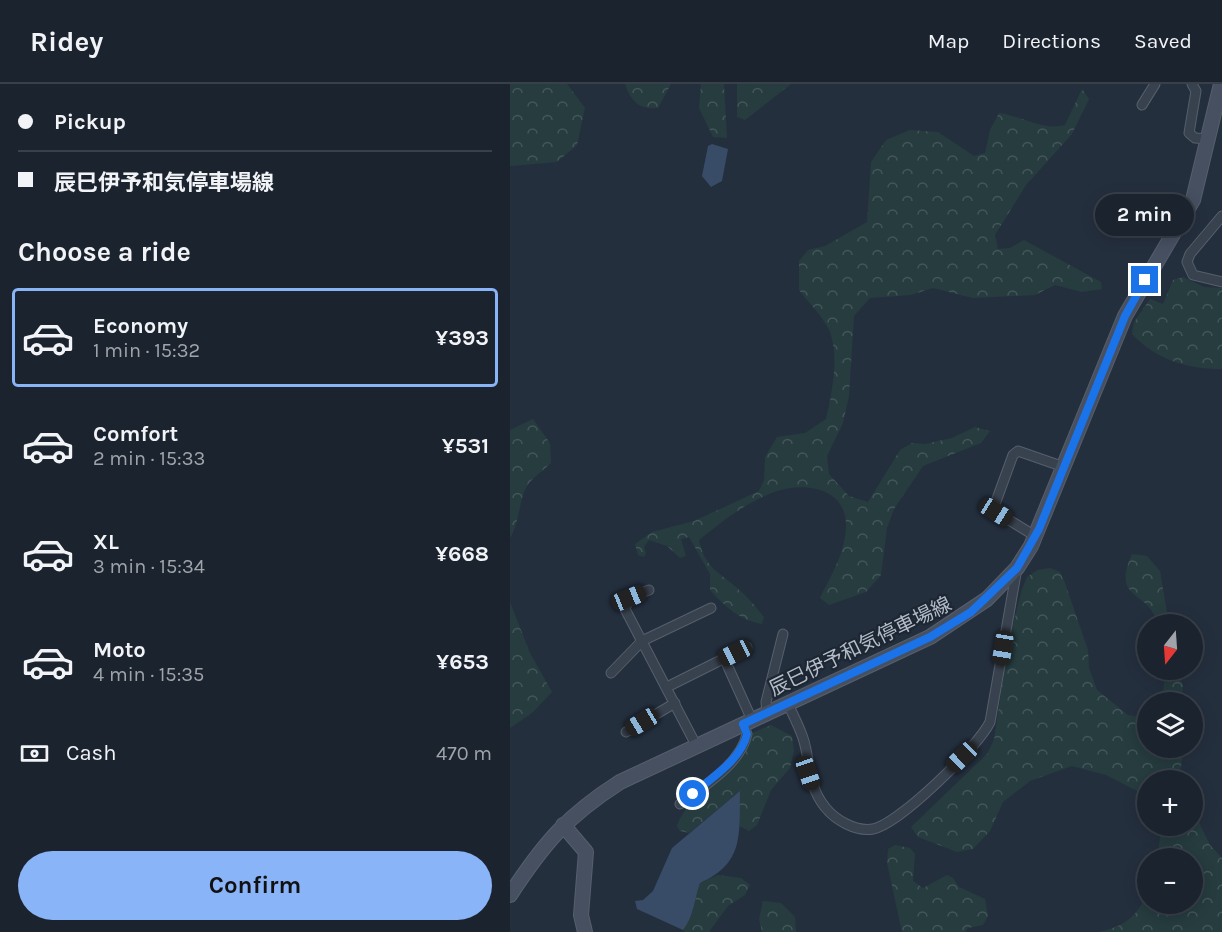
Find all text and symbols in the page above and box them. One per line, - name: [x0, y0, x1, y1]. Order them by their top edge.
- text: Ridey: [30, 25, 103, 58]
- text: Map: [928, 29, 969, 53]
- text: Directions: [1002, 29, 1101, 53]
- text: Saved: [1134, 29, 1192, 53]
- text: Pickup: [54, 109, 126, 135]
- text: 辰巳伊予和気停車場線: [54, 170, 274, 196]
- callout: 2 min: [1096, 193, 1194, 235]
- text: 2 min: [1117, 203, 1172, 226]
- text: Choose a ride: [18, 236, 191, 268]
- route end: [1131, 266, 1158, 293]
- icon: car: [21, 311, 75, 365]
- text: Economy: [93, 313, 188, 339]
- text: ¥393: [435, 325, 489, 351]
- text: 1 min · 15:32: [93, 339, 200, 362]
- icon: car: [21, 419, 75, 473]
- text: Comfort: [93, 421, 178, 447]
- text: ¥531: [442, 433, 489, 459]
- text: 2 min · 15:33: [93, 447, 205, 470]
- car: [976, 495, 1016, 529]
- icon: car: [21, 527, 75, 581]
- text: XL: [93, 529, 119, 555]
- text: ¥668: [435, 541, 489, 567]
- text: 3 min · 15:34: [93, 555, 205, 578]
- car: [609, 583, 649, 613]
- street label: 辰巳伊予和気停車場線: [765, 592, 955, 701]
- north arrow: [1137, 614, 1203, 680]
- map controls: [1137, 614, 1203, 914]
- car: [991, 629, 1015, 667]
- icon: car: [21, 635, 75, 689]
- text: Moto: [93, 637, 146, 663]
- car: [715, 637, 755, 669]
- text: ¥653: [436, 649, 489, 675]
- text: 4 min · 15:35: [93, 663, 204, 686]
- button: layers: [1137, 692, 1203, 758]
- car: [622, 705, 662, 739]
- icon: cash: [18, 737, 51, 770]
- car: [943, 738, 981, 776]
- text: Cash: [66, 740, 116, 766]
- text: 470 m: [436, 742, 492, 765]
- car: [794, 753, 822, 793]
- button: +: [1137, 770, 1203, 836]
- route start: [679, 780, 706, 807]
- button: −: [1137, 848, 1203, 914]
- button: Confirm: [18, 851, 492, 920]

